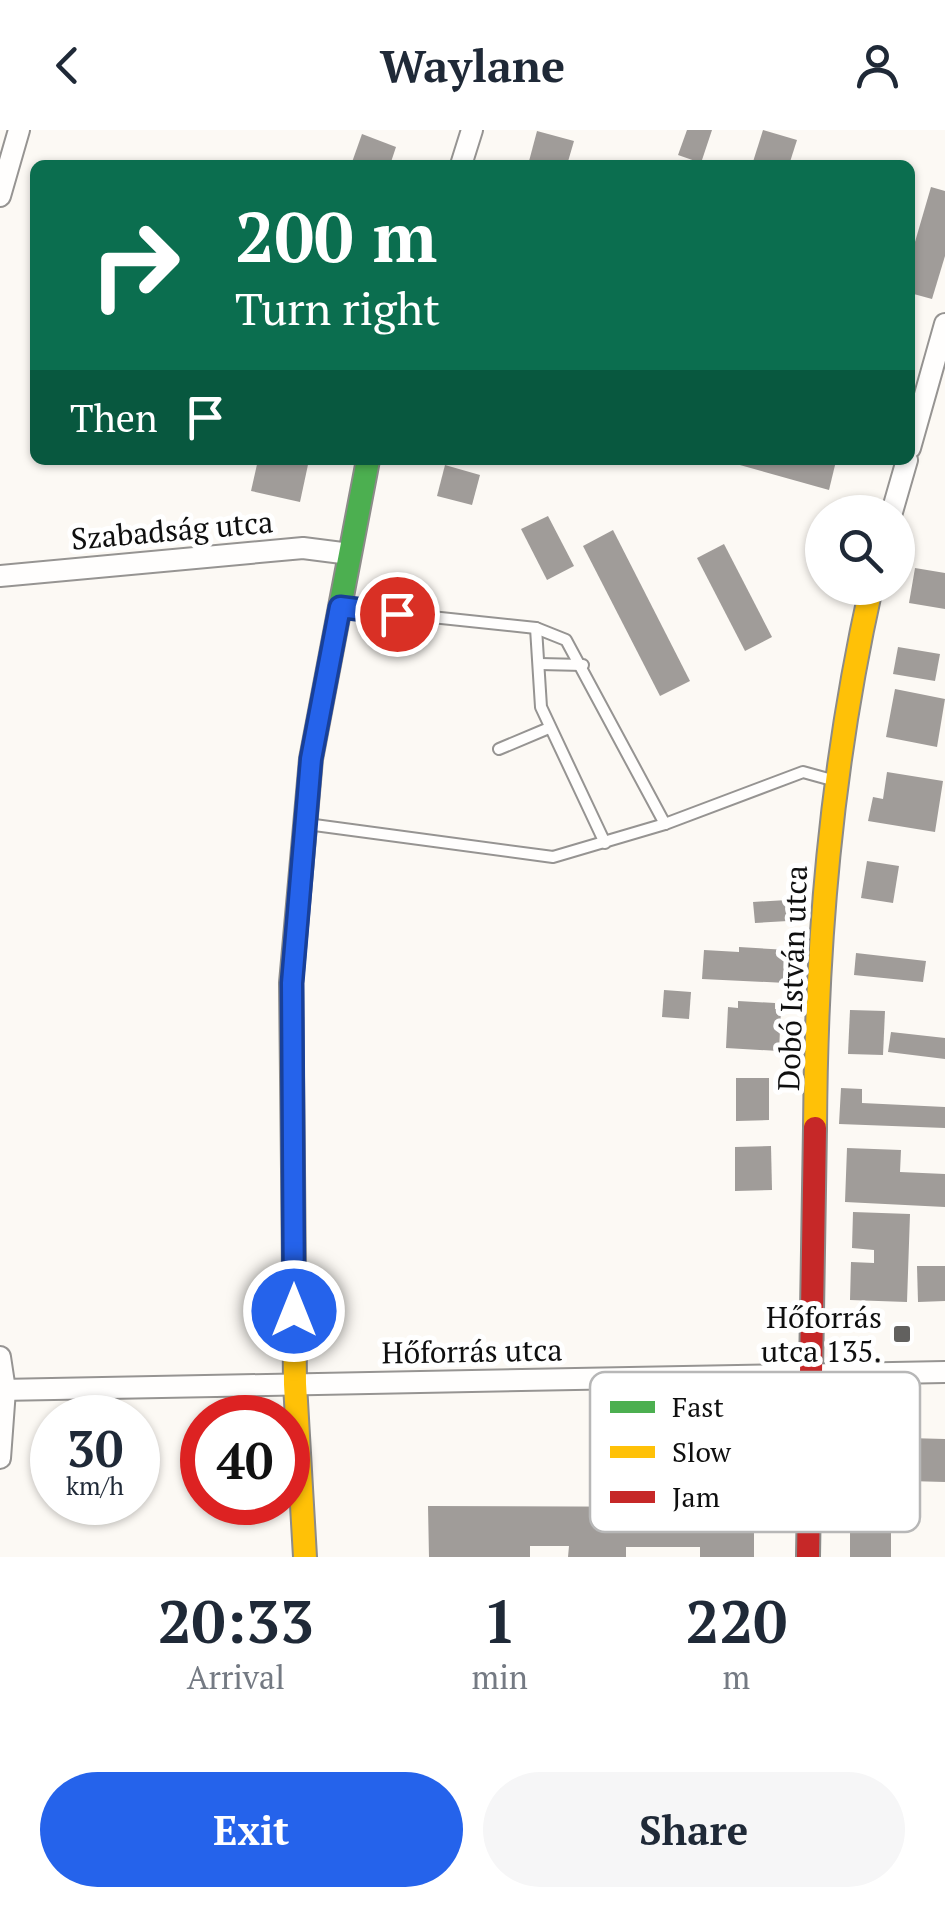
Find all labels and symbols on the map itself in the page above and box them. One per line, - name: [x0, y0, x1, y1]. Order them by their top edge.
- street label: Szabadság utca: [69, 501, 275, 559]
- pin: [355, 572, 440, 657]
- street label: Dobó István utca: [768, 865, 816, 1091]
- position arrow: [242, 1259, 346, 1363]
- place label: Hőforrás utca 135.: [761, 1297, 882, 1371]
- marker: Hőforrás utca 135.: [891, 1323, 913, 1345]
- street label: Hőforrás utca: [381, 1329, 563, 1373]
- legend: [590, 1372, 920, 1532]
- text: Fast: [672, 1388, 724, 1425]
- speed limit sign: 40: [180, 1395, 310, 1525]
- text: Slow: [672, 1433, 732, 1470]
- text: Jam: [672, 1478, 720, 1515]

